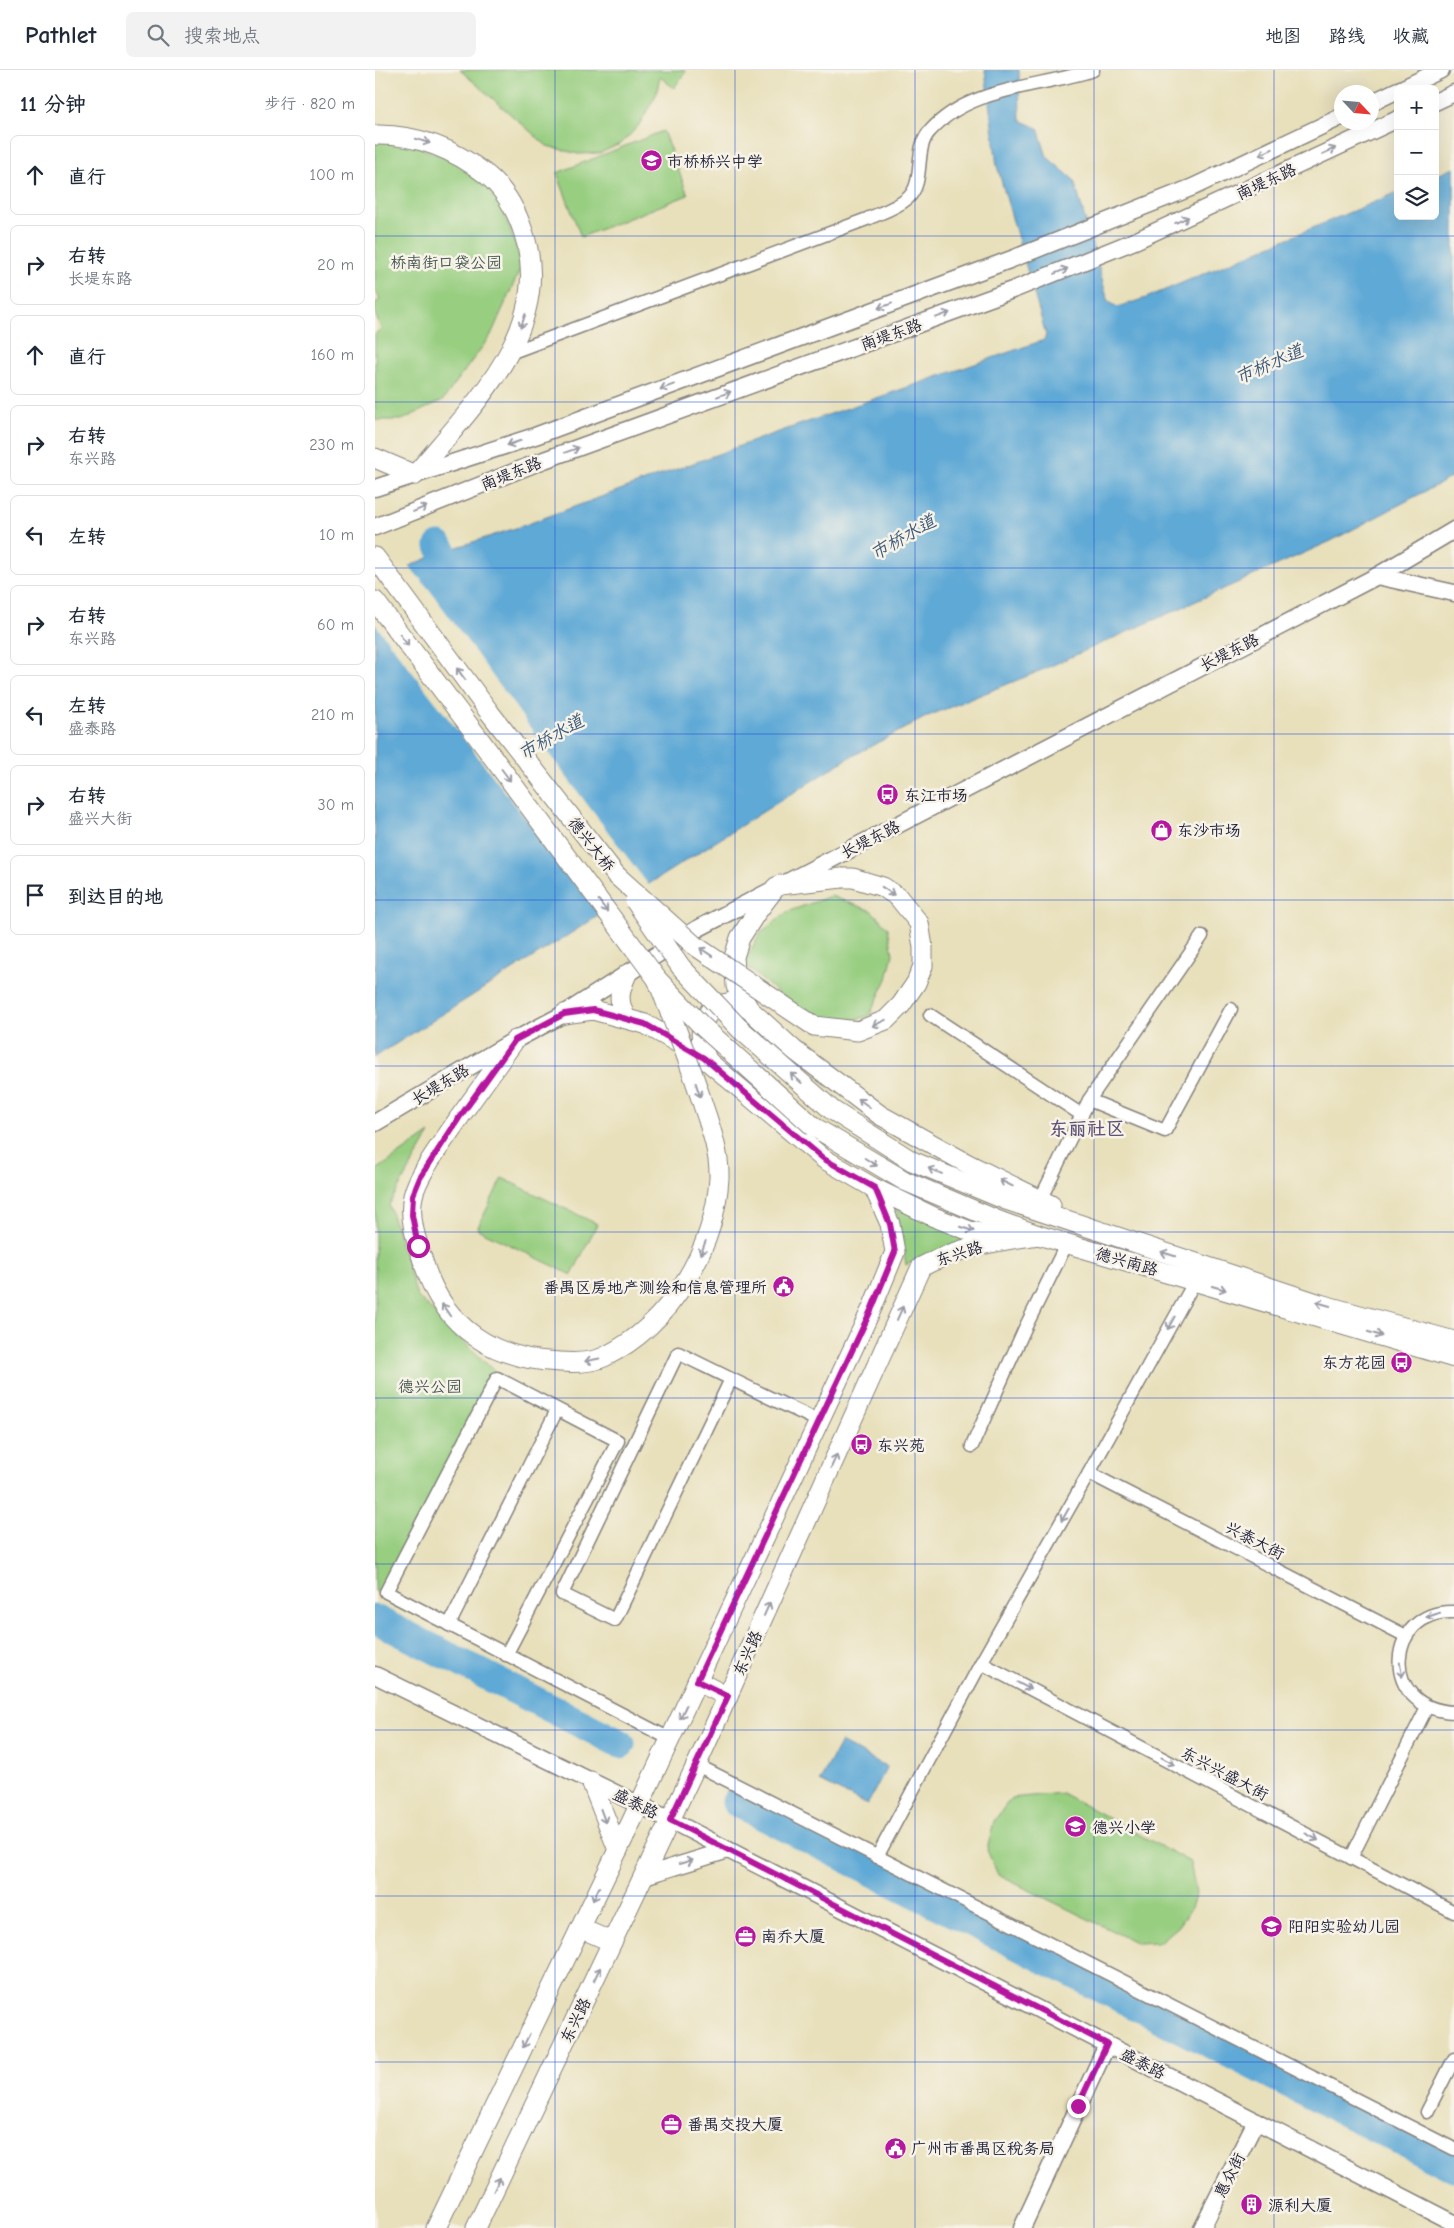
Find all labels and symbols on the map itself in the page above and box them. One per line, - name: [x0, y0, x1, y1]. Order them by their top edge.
- north arrow: [1334, 85, 1379, 130]
- one-way arrow: [415, 137, 430, 146]
- one-way arrow: [1321, 146, 1336, 156]
- one-way arrow: [1259, 148, 1274, 158]
- school or university icon: 市桥桥兴中学: [639, 149, 663, 173]
- place label: 市桥桥兴中学: [667, 153, 763, 171]
- street label: 南堤东路: [1234, 160, 1299, 204]
- one-way arrow: [1174, 215, 1189, 224]
- park label: 桥南街口袋公园: [390, 254, 502, 272]
- one-way arrow: [1053, 265, 1068, 275]
- one-way arrow: [877, 302, 893, 311]
- one-way arrow: [935, 310, 950, 319]
- one-way arrow: [518, 313, 527, 328]
- street label: 南堤东路: [858, 316, 924, 354]
- water label: 市桥水道: [1232, 339, 1308, 389]
- one-way arrow: [659, 383, 675, 392]
- one-way arrow: [716, 389, 732, 398]
- one-way arrow: [507, 439, 522, 448]
- one-way arrow: [563, 445, 579, 454]
- street label: 南堤东路: [478, 454, 544, 494]
- one-way arrow: [412, 504, 427, 513]
- water label: 市桥水道: [867, 509, 941, 565]
- street label: 长堤东路: [1197, 630, 1262, 675]
- one-way arrow: [399, 633, 410, 646]
- one-way arrow: [456, 667, 466, 681]
- water label: 市桥水道: [515, 709, 589, 765]
- one-way arrow: [501, 768, 511, 782]
- bus stop icon: 东江市场: [876, 783, 900, 807]
- place label: 东江市场: [904, 787, 968, 805]
- street label: 德兴大桥: [564, 814, 618, 875]
- street label: 长堤东路: [838, 817, 903, 862]
- shop icon: 东沙市场: [1149, 818, 1173, 842]
- place label: 东沙市场: [1177, 822, 1241, 840]
- one-way arrow: [880, 886, 894, 896]
- one-way arrow: [597, 899, 608, 912]
- one-way arrow: [699, 947, 713, 957]
- one-way arrow: [872, 1019, 887, 1028]
- street label: 长堤东路: [408, 1061, 473, 1109]
- one-way arrow: [789, 1072, 802, 1084]
- one-way arrow: [694, 1082, 704, 1098]
- one-way arrow: [857, 1098, 871, 1108]
- district label: 东丽社区: [1049, 1118, 1125, 1140]
- one-way arrow: [863, 1157, 877, 1167]
- one-way arrow: [928, 1165, 943, 1175]
- one-way arrow: [998, 1178, 1013, 1188]
- one-way arrow: [959, 1225, 975, 1235]
- route start: [407, 1235, 430, 1258]
- street label: 东兴路: [934, 1238, 985, 1270]
- one-way arrow: [698, 1240, 707, 1255]
- street label: 德兴南路: [1093, 1244, 1160, 1279]
- one-way arrow: [1161, 1249, 1177, 1258]
- public building icon: 番禺区房地产测绘和信息管理所: [771, 1275, 795, 1299]
- place label: 番禺区房地产测绘和信息管理所: [543, 1279, 767, 1297]
- one-way arrow: [1210, 1283, 1226, 1293]
- one-way arrow: [1315, 1299, 1331, 1309]
- one-way arrow: [441, 1303, 451, 1317]
- one-way arrow: [896, 1306, 906, 1321]
- one-way arrow: [1166, 1316, 1176, 1330]
- one-way arrow: [1366, 1330, 1382, 1340]
- bus stop icon: 东方花园: [1390, 1350, 1414, 1374]
- place label: 东方花园: [1322, 1354, 1386, 1372]
- one-way arrow: [585, 1355, 601, 1365]
- park label: 德兴公园: [398, 1378, 462, 1396]
- bus stop icon: 东兴苑: [849, 1433, 873, 1457]
- place label: 东兴苑: [877, 1437, 925, 1455]
- one-way arrow: [829, 1454, 839, 1469]
- one-way arrow: [1060, 1508, 1070, 1523]
- street label: 兴泰大街: [1222, 1518, 1287, 1563]
- one-way arrow: [763, 1602, 772, 1617]
- one-way arrow: [1425, 1611, 1441, 1621]
- street label: 东兴路: [730, 1628, 766, 1679]
- one-way arrow: [1396, 1662, 1406, 1678]
- one-way arrow: [1016, 1682, 1031, 1691]
- one-way arrow: [677, 1704, 687, 1719]
- street label: 东兴兴盛大街: [1178, 1743, 1271, 1804]
- one-way arrow: [1160, 1757, 1175, 1767]
- street label: 盛泰路: [610, 1785, 661, 1823]
- one-way arrow: [599, 1808, 608, 1823]
- school or university icon: 德兴小学: [1064, 1815, 1088, 1839]
- place label: 德兴小学: [1092, 1819, 1156, 1837]
- one-way arrow: [1304, 1833, 1319, 1842]
- one-way arrow: [677, 1856, 693, 1866]
- one-way arrow: [591, 1886, 601, 1901]
- school or university icon: 阳阳实验幼儿园: [1260, 1914, 1284, 1938]
- place label: 阳阳实验幼儿园: [1288, 1918, 1400, 1936]
- office icon: 南乔大厦: [733, 1924, 757, 1948]
- place label: 南乔大厦: [761, 1928, 825, 1946]
- one-way arrow: [592, 1967, 602, 1982]
- street label: 东兴路: [557, 1995, 595, 2046]
- one-way arrow: [521, 2033, 530, 2048]
- street label: 盛泰路: [1117, 2045, 1168, 2083]
- route end: [1067, 2095, 1090, 2118]
- office icon: 番禺交投大厦: [659, 2112, 683, 2136]
- place label: 番禺交投大厦: [687, 2116, 783, 2134]
- public building icon: 广州市番禺区税务局: [883, 2136, 907, 2160]
- place label: 广州市番禺区税务局: [911, 2140, 1055, 2158]
- street label: 惠众街: [1211, 2150, 1249, 2201]
- one-way arrow: [492, 2177, 502, 2192]
- building icon: 源利大厦: [1240, 2193, 1264, 2217]
- place label: 源利大厦: [1268, 2197, 1332, 2215]

